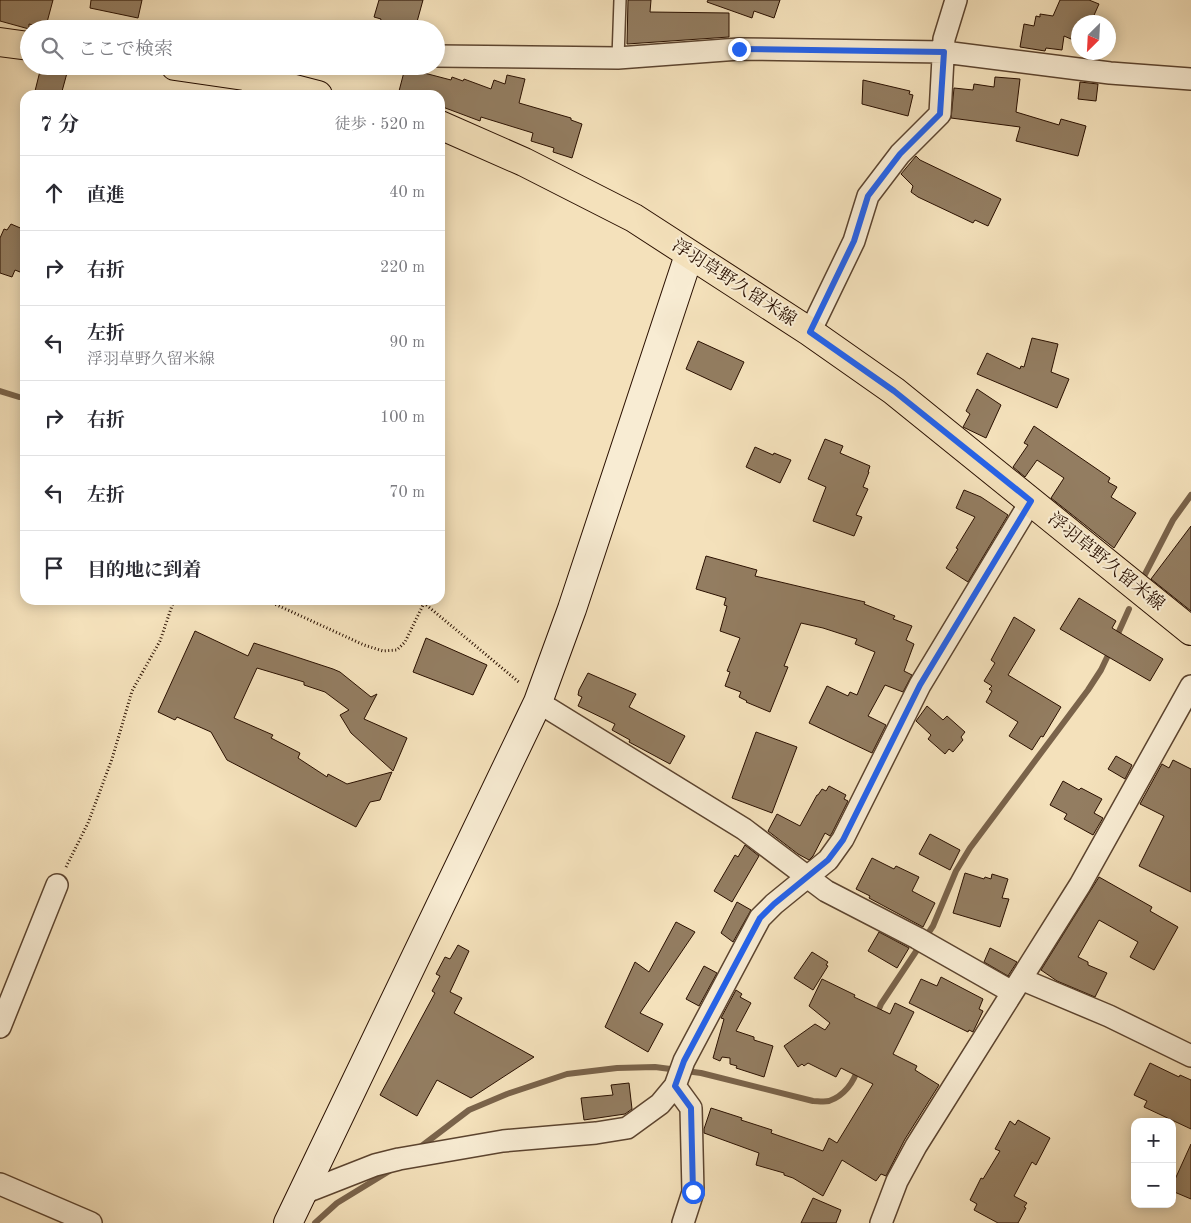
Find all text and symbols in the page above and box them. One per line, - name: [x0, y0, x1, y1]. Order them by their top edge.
- north arrow: [1071, 15, 1116, 60]
- search box: [20, 20, 445, 75]
- icon: search: [38, 34, 66, 62]
- route end: [728, 38, 751, 61]
- text: ここで検索: [78, 41, 173, 60]
- text: 7 分: [40, 115, 79, 136]
- text: 徒歩 · 520 m: [335, 117, 425, 133]
- icon: ahead: [40, 179, 68, 207]
- text: 40 m: [389, 185, 425, 201]
- text: 直進: [87, 187, 125, 206]
- street label: 浮羽草野久留米線: [669, 235, 800, 330]
- icon: right: [40, 254, 68, 282]
- text: 220 m: [380, 260, 425, 276]
- text: 右折: [87, 262, 125, 281]
- text: 左折: [87, 325, 125, 344]
- icon: left: [40, 329, 68, 357]
- text: 90 m: [389, 335, 425, 351]
- text: 浮羽草野久留米線: [87, 352, 215, 368]
- icon: right: [40, 404, 68, 432]
- text: 100 m: [380, 410, 425, 426]
- text: 右折: [87, 412, 125, 431]
- icon: left: [40, 479, 68, 507]
- text: 70 m: [389, 485, 425, 501]
- text: 左折: [87, 487, 125, 506]
- street label: 浮羽草野久留米線: [1044, 508, 1169, 614]
- icon: arrive: [40, 554, 68, 582]
- text: 目的地に到着: [87, 562, 201, 581]
- map controls: [1131, 1118, 1176, 1208]
- button: +: [1131, 1118, 1176, 1163]
- button: −: [1131, 1163, 1176, 1208]
- route start: [682, 1181, 705, 1204]

